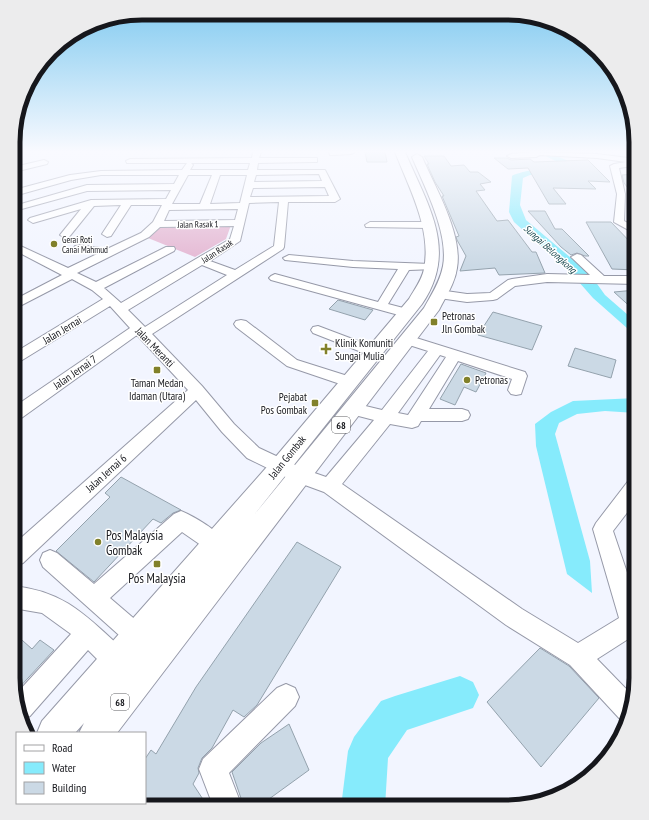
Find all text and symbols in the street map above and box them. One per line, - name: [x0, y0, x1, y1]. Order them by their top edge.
- street label: Jalan Rasak 1: [176, 218, 219, 230]
- water label: Sungai Belongkong: [521, 222, 580, 277]
- place label: Gerai Roti Canai Mahmud: [62, 234, 108, 255]
- street label: Jalan Rasak: [198, 236, 235, 266]
- marker: Gerai Roti Canai Mahmud: [49, 239, 59, 249]
- place label: Petronas Jln Gombak: [441, 309, 486, 336]
- street label: Jalan Jernai: [39, 313, 84, 348]
- marker: Petronas Jln Gombak: [429, 317, 439, 327]
- street label: Jalan Meranti: [132, 323, 178, 370]
- place label: Klinik Komuniti Sungai Mulia: [335, 336, 393, 363]
- marker: Klinik Komuniti Sungai Mulia: [320, 343, 332, 355]
- street label: Jalan Jernai 7: [50, 352, 100, 393]
- marker: Taman Medan Idaman (Utara): [152, 365, 162, 375]
- place label: Petronas: [475, 373, 508, 387]
- marker: Petronas: [462, 375, 472, 385]
- place label: Taman Medan Idaman (Utara): [129, 376, 186, 403]
- place label: Pejabat Pos Gombak: [261, 390, 308, 417]
- marker: Pejabat Pos Gombak: [310, 398, 320, 408]
- road number: 68: [332, 417, 350, 433]
- street label: Jalan Gombak: [265, 432, 309, 482]
- street label: Jalan Jernai 6: [82, 451, 129, 496]
- place label: Pos Malaysia Gombak: [106, 527, 163, 559]
- marker: Pos Malaysia Gombak: [93, 537, 103, 547]
- marker: Pos Malaysia: [152, 559, 162, 569]
- place label: Pos Malaysia: [128, 570, 186, 587]
- road number: 68: [111, 694, 129, 710]
- legend: [16, 732, 146, 804]
- text: Road: [52, 740, 72, 755]
- text: Water: [52, 760, 77, 775]
- text: Building: [52, 780, 87, 795]

